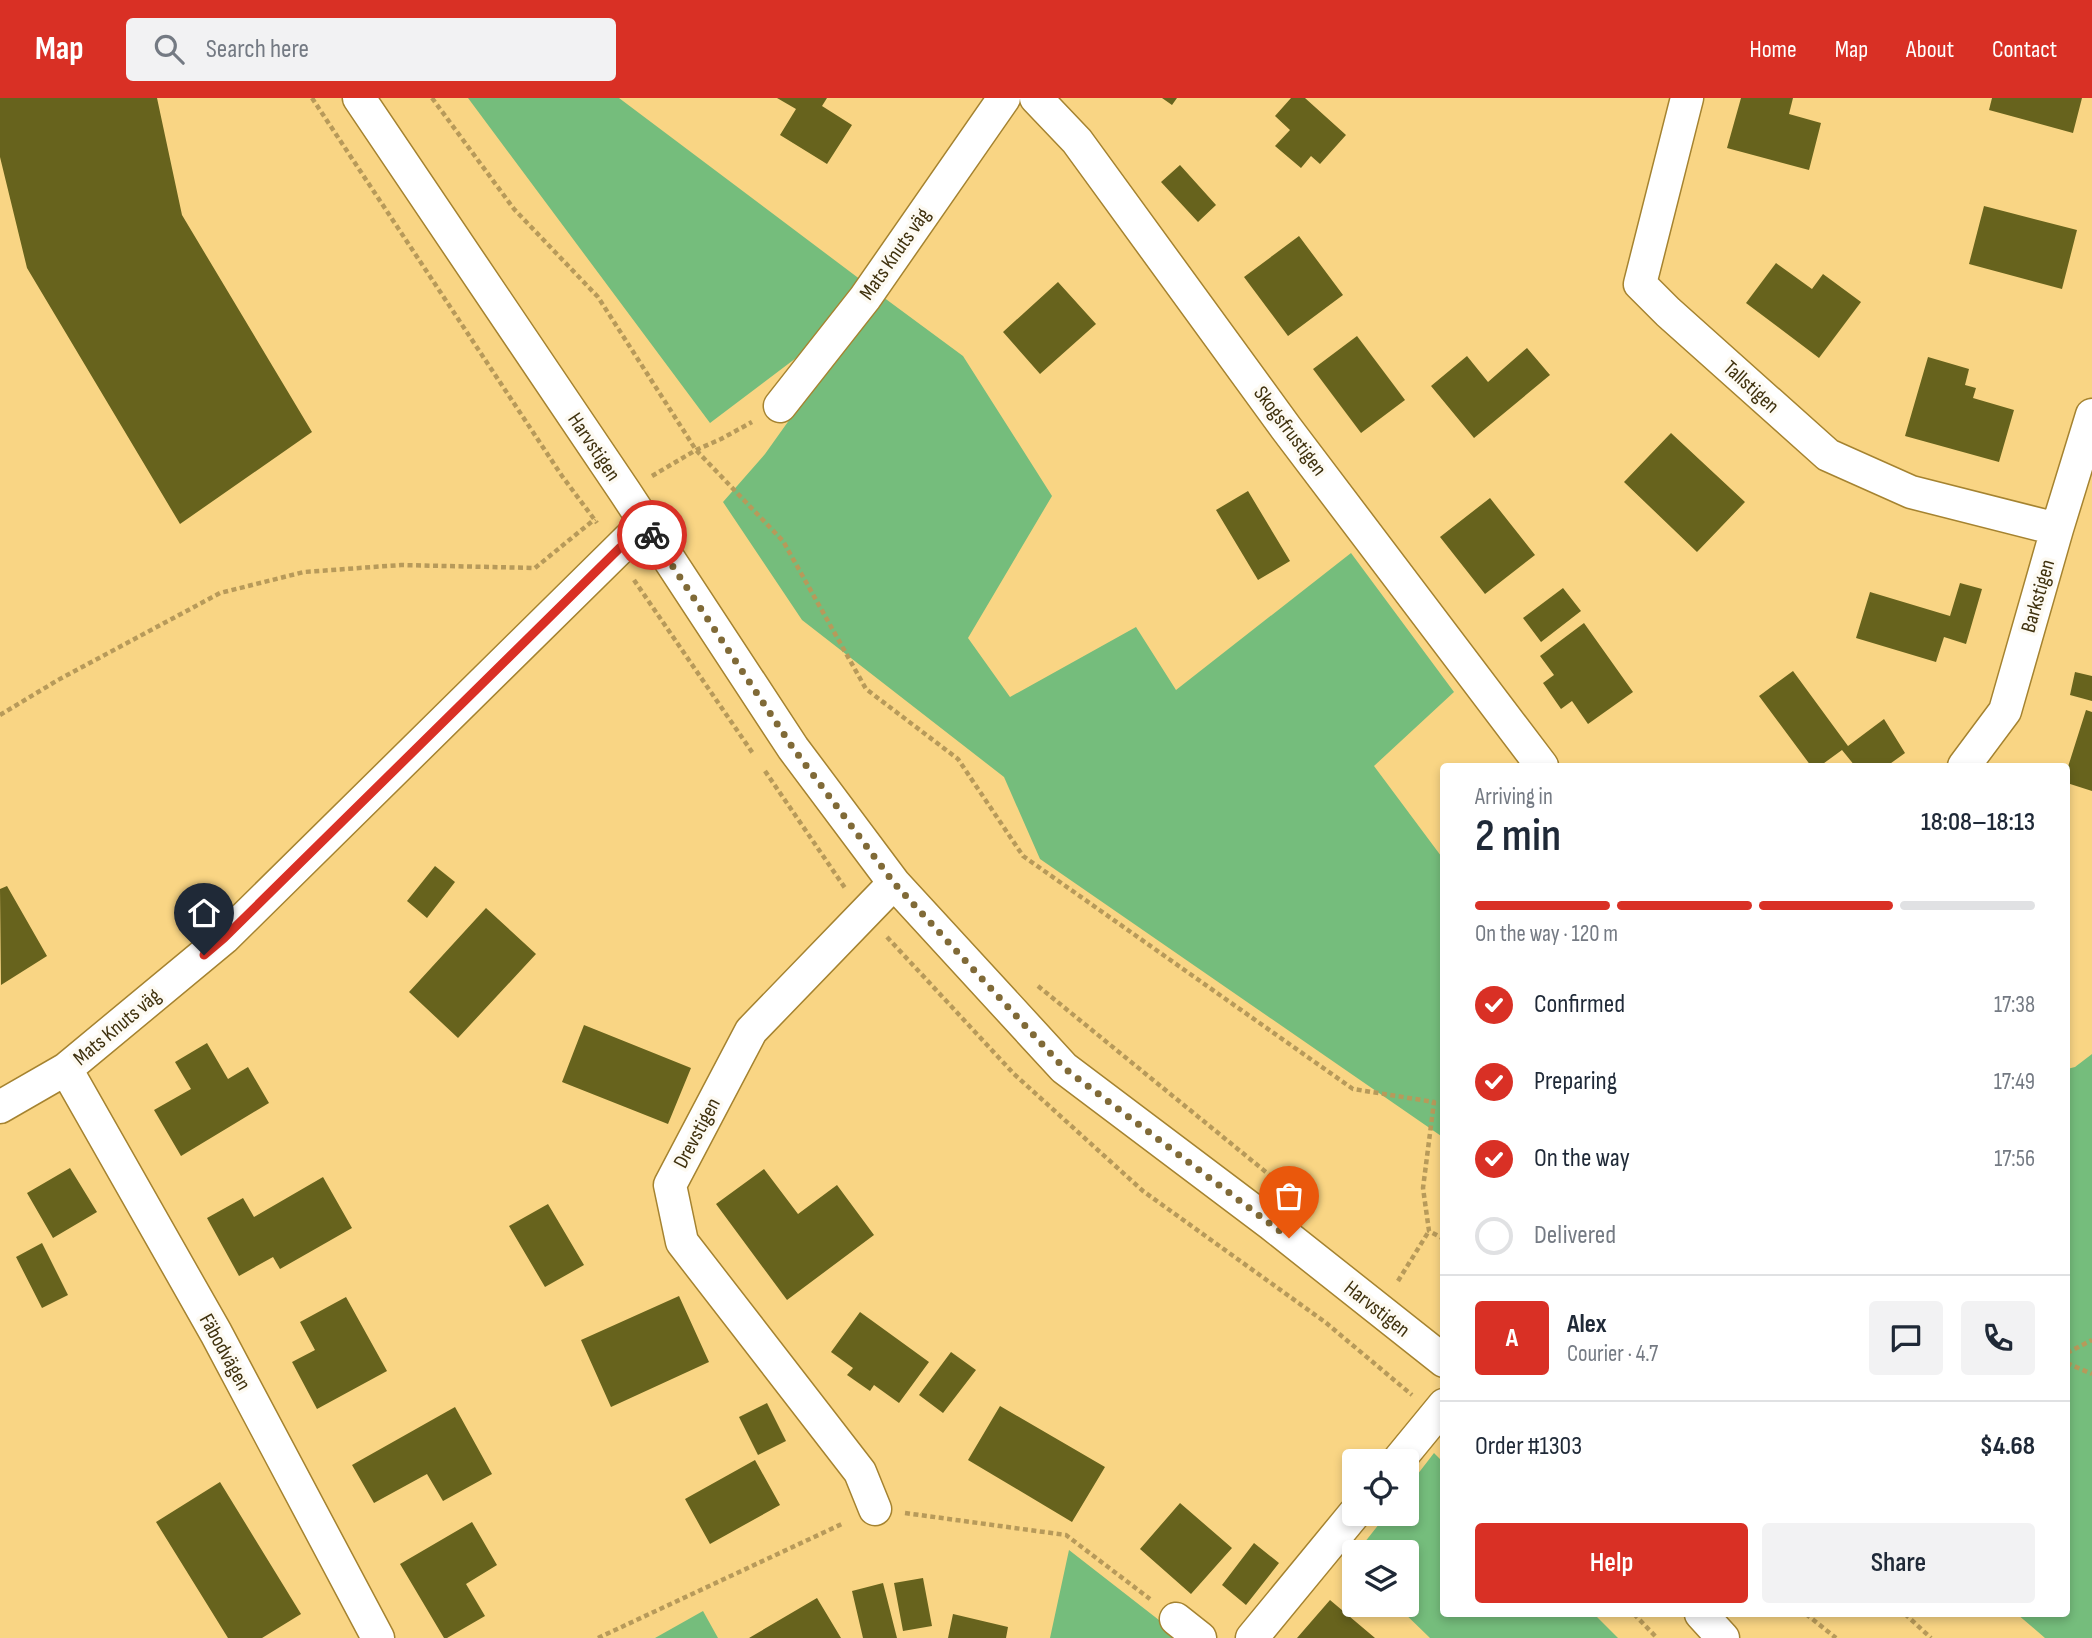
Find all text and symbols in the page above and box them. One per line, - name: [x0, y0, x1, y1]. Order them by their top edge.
- search box: [126, 18, 616, 81]
- text: Map: [35, 29, 84, 69]
- icon: search: [150, 30, 188, 68]
- text: Search here: [206, 34, 309, 65]
- text: Home: [1749, 35, 1797, 64]
- text: Map: [1835, 35, 1868, 64]
- text: About: [1906, 35, 1954, 64]
- text: Contact: [1992, 35, 2057, 64]
- street label: Mats Knuts väg: [854, 203, 936, 305]
- street label: Tallstigen: [1718, 355, 1784, 419]
- street label: Skogsfrustigen: [1248, 381, 1332, 481]
- street label: Harvstigen: [562, 408, 626, 486]
- courier: [617, 500, 687, 570]
- icon: bike: [633, 516, 671, 554]
- street label: Barkstigen: [2016, 557, 2060, 635]
- text: Arriving in: [1475, 783, 1553, 811]
- text: 18:08–18:13: [1921, 807, 2035, 838]
- text: 2 min: [1475, 809, 1561, 864]
- pin: [174, 883, 234, 955]
- icon: home: [185, 894, 223, 932]
- text: On the way · 120 m: [1475, 920, 1618, 948]
- street label: Mats Knuts väg: [68, 983, 166, 1071]
- icon: check: [1475, 986, 1513, 1024]
- text: Confirmed: [1534, 989, 1625, 1020]
- text: 17:38: [1994, 991, 2035, 1019]
- icon: check: [1475, 1063, 1513, 1101]
- text: Preparing: [1534, 1066, 1617, 1097]
- text: 17:49: [1994, 1068, 2035, 1096]
- street label: Drevstigen: [668, 1094, 726, 1172]
- icon: check: [1475, 1140, 1513, 1178]
- text: On the way: [1534, 1143, 1630, 1174]
- text: 17:56: [1994, 1145, 2035, 1173]
- pin: [1259, 1166, 1319, 1238]
- icon: bag: [1270, 1177, 1308, 1215]
- text: Delivered: [1534, 1220, 1616, 1251]
- street label: Harvstigen: [1339, 1276, 1415, 1342]
- button: chat: [1869, 1301, 1943, 1375]
- button: phone: [1961, 1301, 2035, 1375]
- street label: Fäbodvägen: [194, 1309, 256, 1395]
- text: Alex: [1567, 1309, 1607, 1340]
- text: A: [1506, 1323, 1518, 1354]
- text: Courier · 4.7: [1567, 1340, 1658, 1368]
- text: Order #1303: [1475, 1431, 1582, 1462]
- text: $4.68: [1980, 1431, 2035, 1462]
- map controls: [1342, 1449, 1419, 1617]
- button: locate: [1342, 1449, 1419, 1526]
- button: Help: [1475, 1523, 1748, 1603]
- button: Share: [1762, 1523, 2035, 1603]
- button: layers: [1342, 1540, 1419, 1617]

